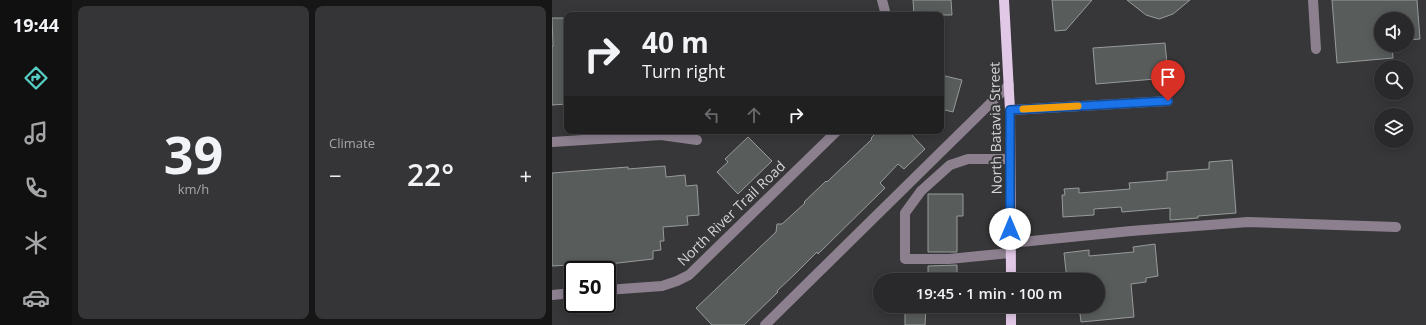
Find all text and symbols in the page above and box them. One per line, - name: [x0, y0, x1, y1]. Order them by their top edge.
- map controls: [1374, 12, 1414, 148]
- button: sound: [1374, 12, 1414, 52]
- text: 19:44: [13, 13, 59, 37]
- text: 40 m: [642, 23, 709, 61]
- icon: right: [576, 28, 628, 80]
- text: Turn right: [642, 59, 725, 83]
- pin: [1151, 60, 1185, 101]
- button: search: [1374, 60, 1414, 100]
- street label: North Batavia Street: [984, 62, 1006, 194]
- icon: directions: [22, 64, 50, 92]
- icon: arrive: [1157, 66, 1179, 88]
- icon: left: [701, 104, 723, 126]
- icon: ahead: [743, 104, 765, 126]
- icon: right: [785, 104, 807, 126]
- button: layers: [1374, 108, 1414, 148]
- text: 39: [164, 118, 223, 189]
- icon: music: [22, 119, 50, 147]
- text: Climate: [329, 134, 375, 152]
- text: 22°: [407, 154, 454, 195]
- street label: North River Trail Road: [673, 156, 789, 270]
- text: −: [329, 160, 342, 190]
- text: +: [519, 160, 532, 190]
- icon: phone: [22, 174, 50, 202]
- text: km/h: [178, 180, 209, 198]
- position arrow: [989, 208, 1031, 250]
- icon: climate: [22, 229, 50, 257]
- speed limit sign: 50: [564, 261, 616, 313]
- text: 19:45 · 1 min · 100 m: [916, 283, 1062, 303]
- icon: car: [22, 284, 50, 312]

